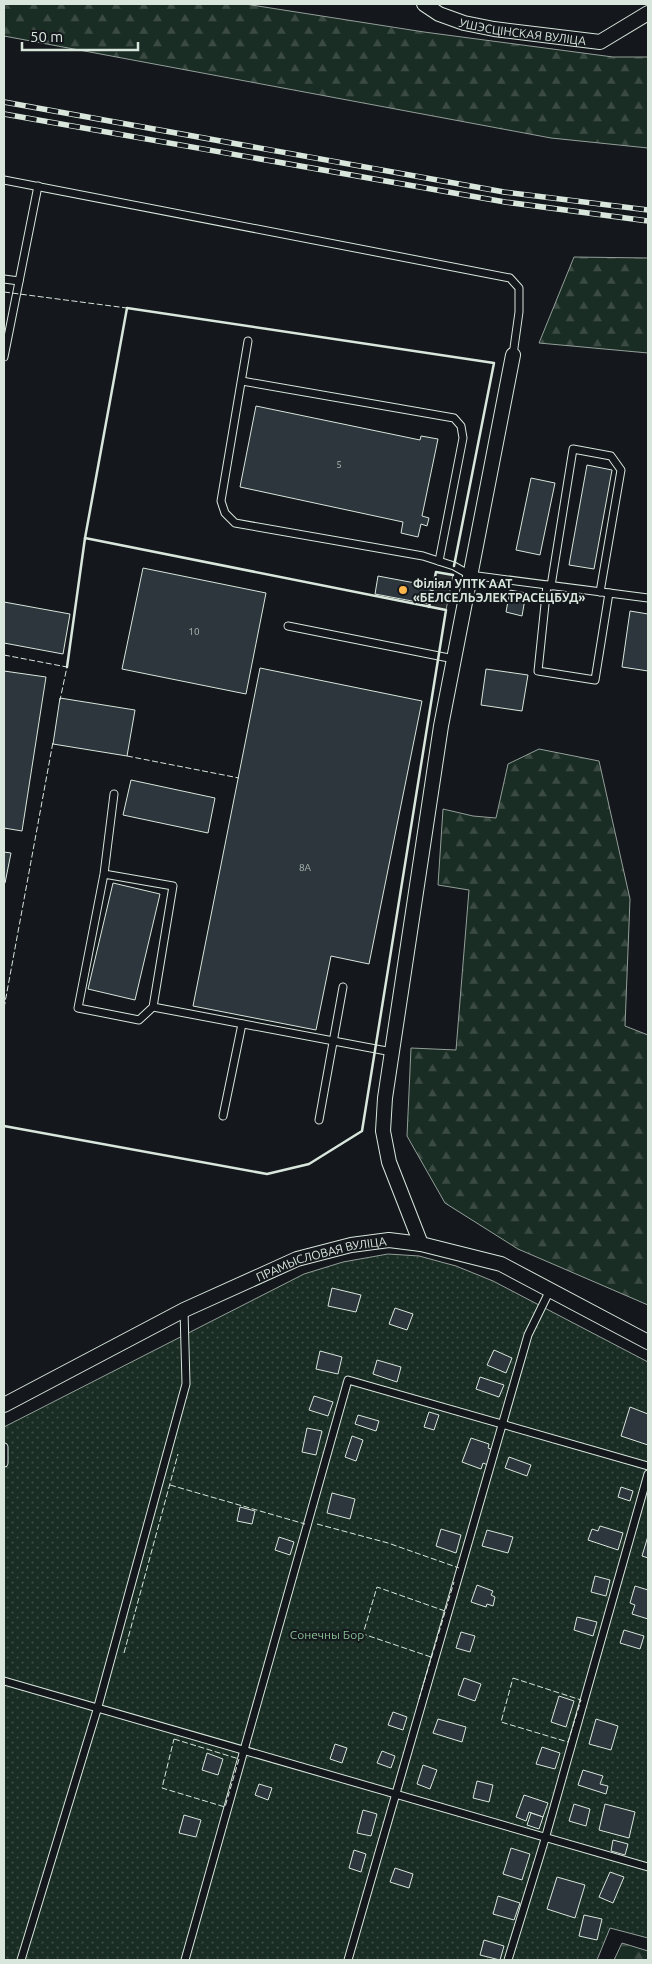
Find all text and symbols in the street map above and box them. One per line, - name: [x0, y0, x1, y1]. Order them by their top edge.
- street label: УШЭСЦІНСКАЯ ВУЛІЦА: [458, 15, 587, 47]
- scale bar: [22, 20, 139, 52]
- text: 50 m: [30, 28, 63, 45]
- house number: 5: [336, 459, 342, 470]
- place label: Філіял УПТК ААТ «БЕЛСЕЛЬЭЛЕКТРАСЕЦБУД»: [413, 577, 585, 604]
- marker: Філіял УПТК ААТ «БЕЛСЕЛЬЭЛЕКТРАСЕЦБУД»: [397, 584, 409, 596]
- house number: 10: [188, 626, 200, 637]
- house number: 8А: [299, 862, 312, 873]
- street label: ПРАМЫСЛОВАЯ ВУЛІЦА: [254, 1234, 387, 1283]
- park label: Сонечны Бор: [290, 1628, 364, 1641]

